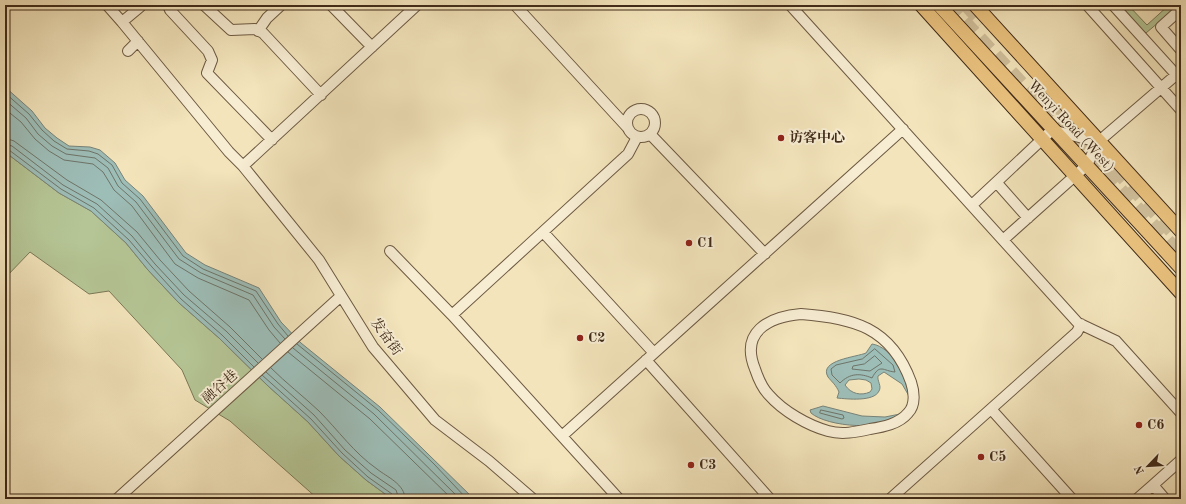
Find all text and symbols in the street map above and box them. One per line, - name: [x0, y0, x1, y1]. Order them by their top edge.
- street label: Wenyi Road (West): [1025, 78, 1117, 174]
- place label: 访客中心: [789, 129, 845, 145]
- marker: 访客中心: [776, 133, 786, 143]
- place label: C1: [697, 236, 714, 250]
- marker: C1: [684, 238, 694, 248]
- street label: 发奋街: [368, 315, 405, 358]
- place label: C2: [588, 331, 605, 345]
- marker: C2: [575, 333, 585, 343]
- street label: 融谷巷: [199, 367, 240, 406]
- place label: C6: [1147, 418, 1164, 432]
- marker: C6: [1134, 420, 1144, 430]
- north arrow: [1128, 446, 1168, 486]
- place label: C5: [989, 450, 1006, 464]
- marker: C5: [976, 452, 986, 462]
- place label: C3: [699, 458, 716, 472]
- marker: C3: [686, 460, 696, 470]
- text: N: [1133, 463, 1147, 476]

